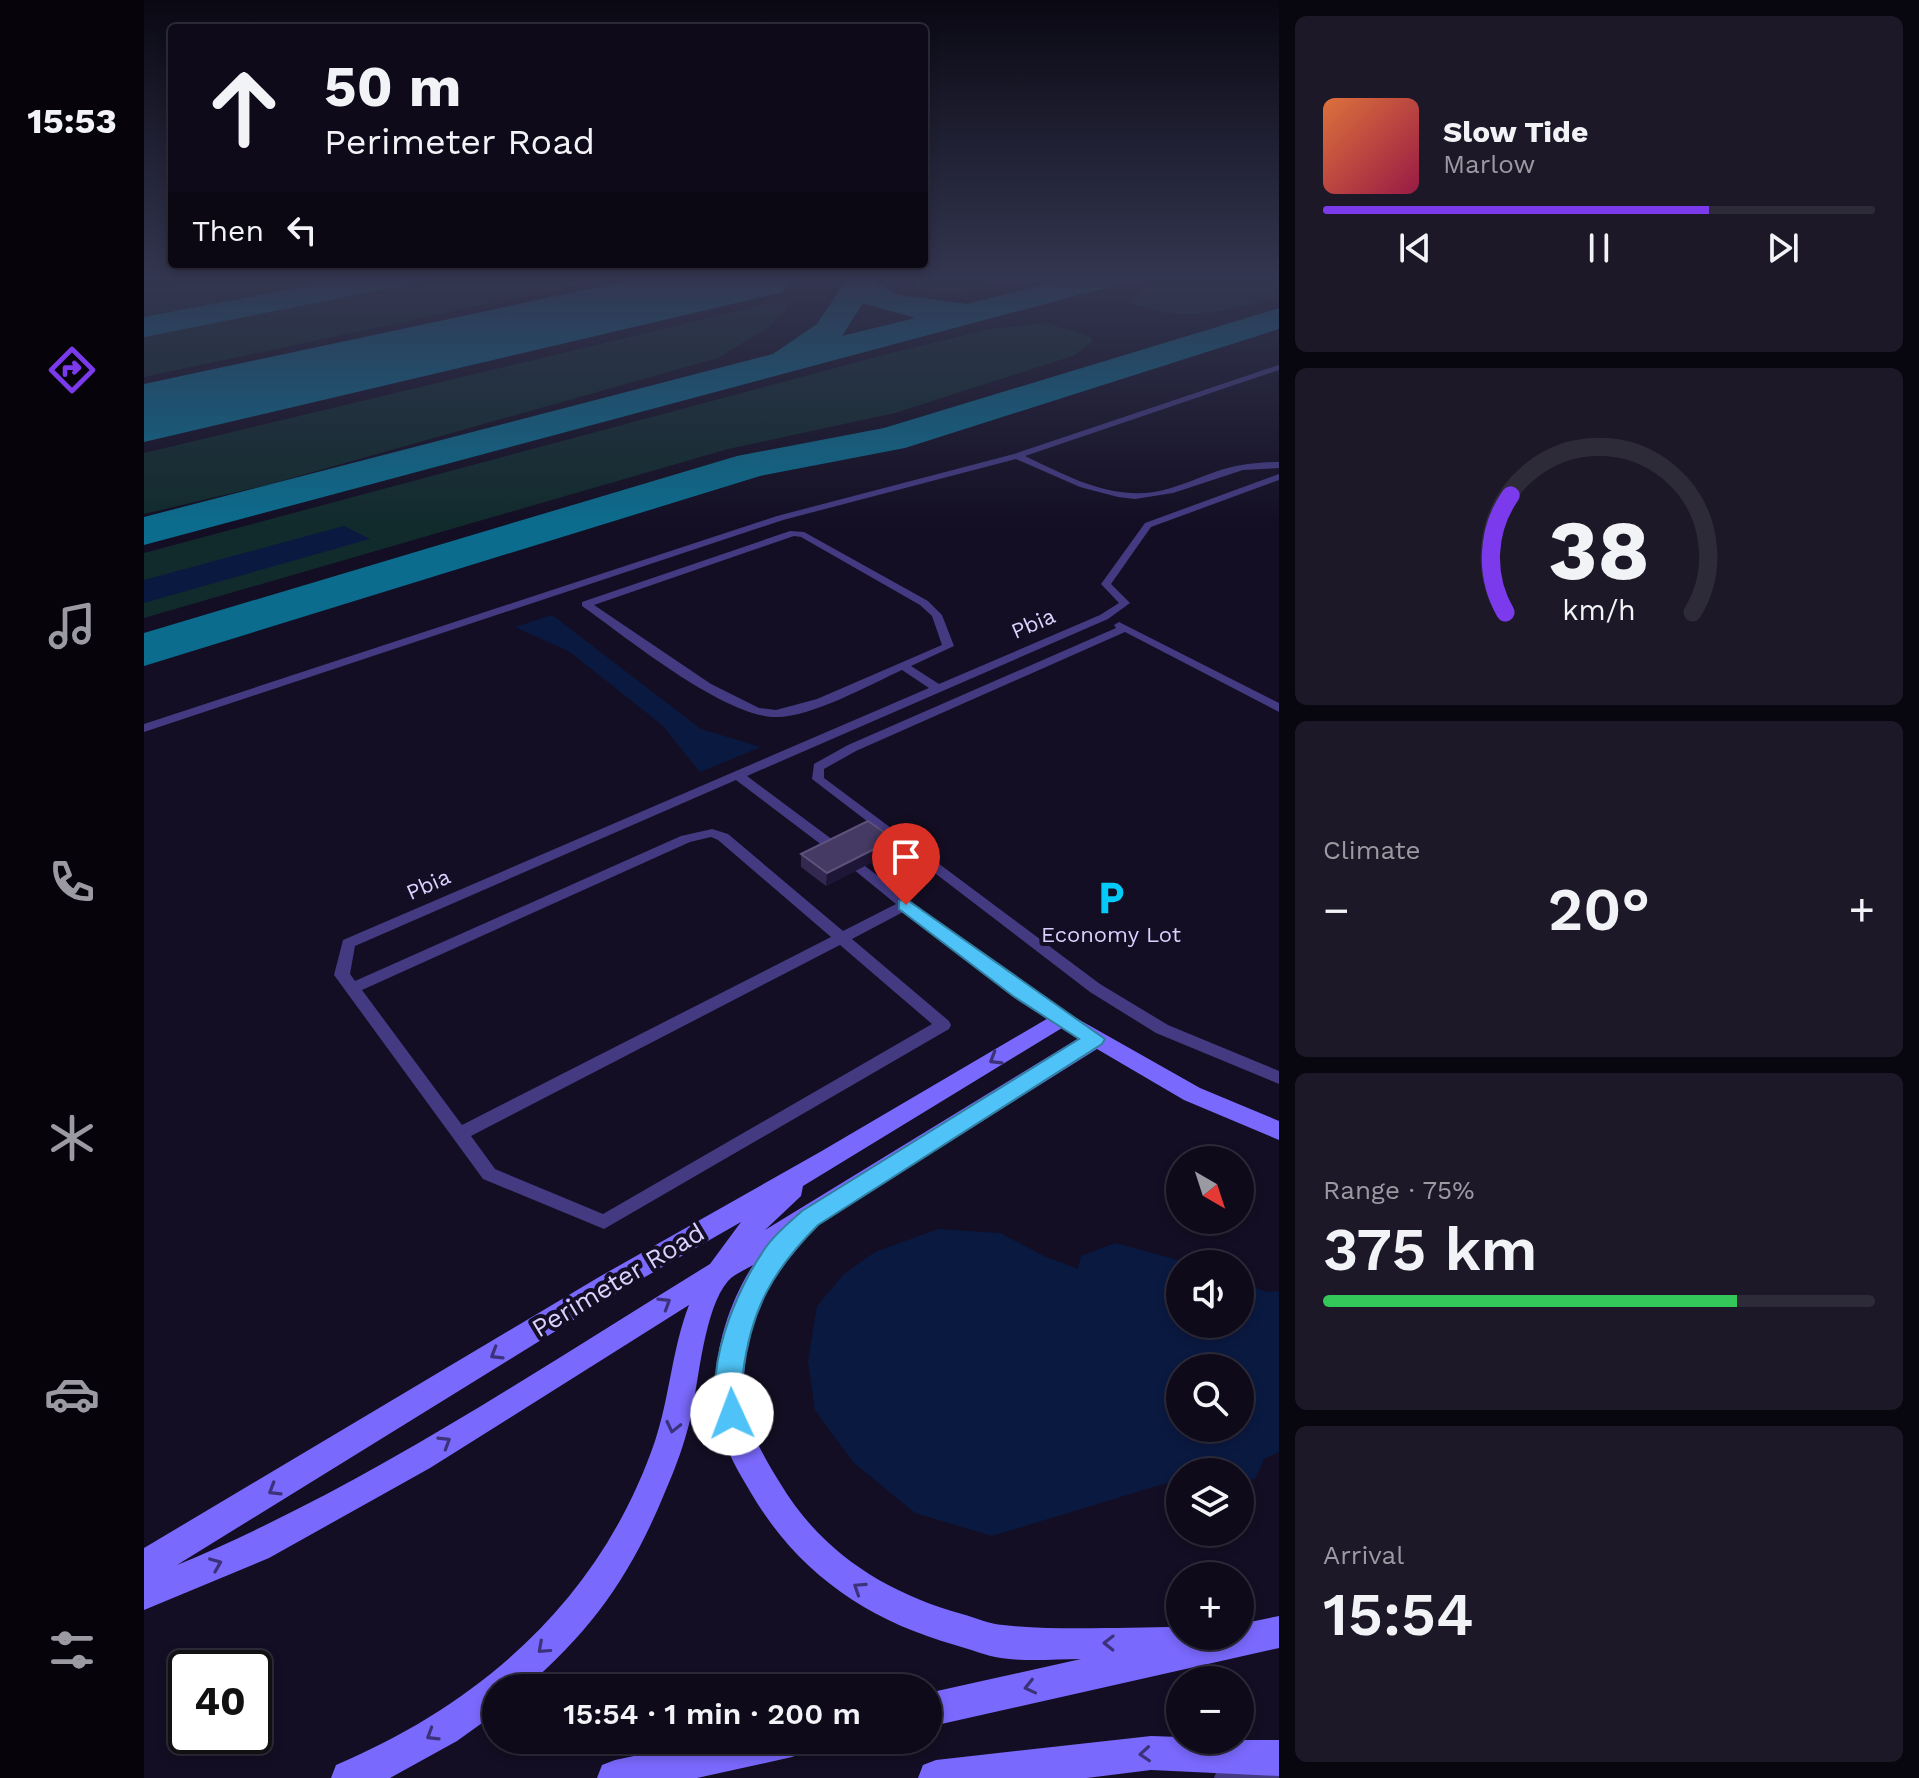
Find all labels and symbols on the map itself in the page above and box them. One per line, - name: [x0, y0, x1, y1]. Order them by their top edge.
- street label: Pbia: [1007, 603, 1059, 644]
- pin: [872, 823, 940, 905]
- street label: Pbia: [402, 864, 454, 905]
- parking icon: Economy Lot: [1092, 879, 1130, 917]
- place label: Economy Lot: [1041, 922, 1181, 947]
- one-way arrow: [989, 1049, 1004, 1064]
- north arrow: [1166, 1146, 1254, 1234]
- street label: Perimeter Road: [526, 1217, 710, 1343]
- one-way arrow: [656, 1297, 671, 1312]
- one-way arrow: [490, 1344, 505, 1359]
- position arrow: [690, 1372, 774, 1456]
- one-way arrow: [665, 1420, 682, 1433]
- one-way arrow: [436, 1436, 451, 1451]
- one-way arrow: [268, 1480, 283, 1496]
- one-way arrow: [208, 1557, 222, 1574]
- one-way arrow: [854, 1582, 868, 1597]
- one-way arrow: [1102, 1635, 1115, 1652]
- one-way arrow: [537, 1639, 552, 1653]
- speed limit sign: 40: [168, 1650, 272, 1754]
- one-way arrow: [1023, 1678, 1037, 1695]
- one-way arrow: [426, 1725, 441, 1740]
- one-way arrow: [1138, 1745, 1151, 1762]

